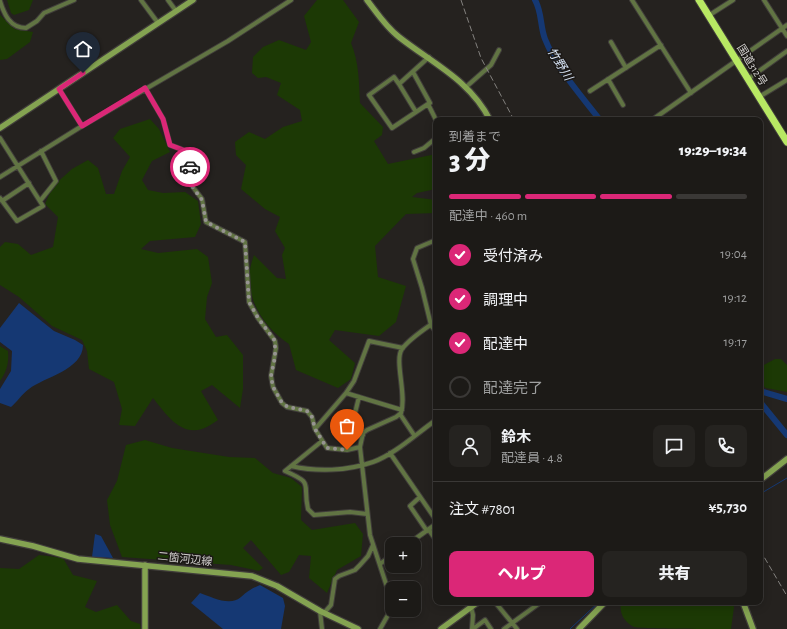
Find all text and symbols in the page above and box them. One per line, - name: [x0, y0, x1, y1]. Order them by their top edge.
- pin: [66, 32, 100, 73]
- icon: home: [72, 38, 94, 60]
- street label: 国道312号: [735, 42, 770, 88]
- water label: 竹野川: [545, 45, 577, 84]
- text: 到着まで: [449, 131, 501, 144]
- text: 19:29–19:34: [679, 143, 747, 158]
- courier: [170, 147, 210, 187]
- text: 3 分: [449, 148, 490, 174]
- icon: car: [179, 156, 201, 178]
- text: 配達中 · 460 m: [449, 210, 527, 223]
- icon: check: [449, 244, 471, 266]
- text: 19:04: [720, 248, 747, 261]
- text: 受付済み: [483, 249, 543, 264]
- icon: check: [449, 288, 471, 310]
- text: 19:12: [723, 292, 747, 305]
- text: 調理中: [483, 293, 528, 308]
- icon: check: [449, 332, 471, 354]
- text: 19:17: [724, 336, 747, 349]
- text: 配達中: [483, 337, 528, 352]
- text: 配達完了: [483, 381, 543, 396]
- pin: [330, 409, 364, 450]
- icon: bag: [336, 415, 358, 437]
- button: person: [449, 425, 491, 467]
- button: chat: [653, 425, 695, 467]
- button: phone: [705, 425, 747, 467]
- text: 鈴木: [501, 430, 531, 445]
- text: 配達員 · 4.8: [501, 452, 563, 465]
- text: ¥5,730: [708, 500, 747, 515]
- text: 注文 #7801: [449, 502, 516, 517]
- map controls: [385, 537, 421, 617]
- button: +: [385, 537, 421, 573]
- street label: 二箇河辺線: [157, 550, 213, 567]
- button: ヘルプ: [449, 551, 594, 597]
- button: 共有: [602, 551, 747, 597]
- button: −: [385, 581, 421, 617]

